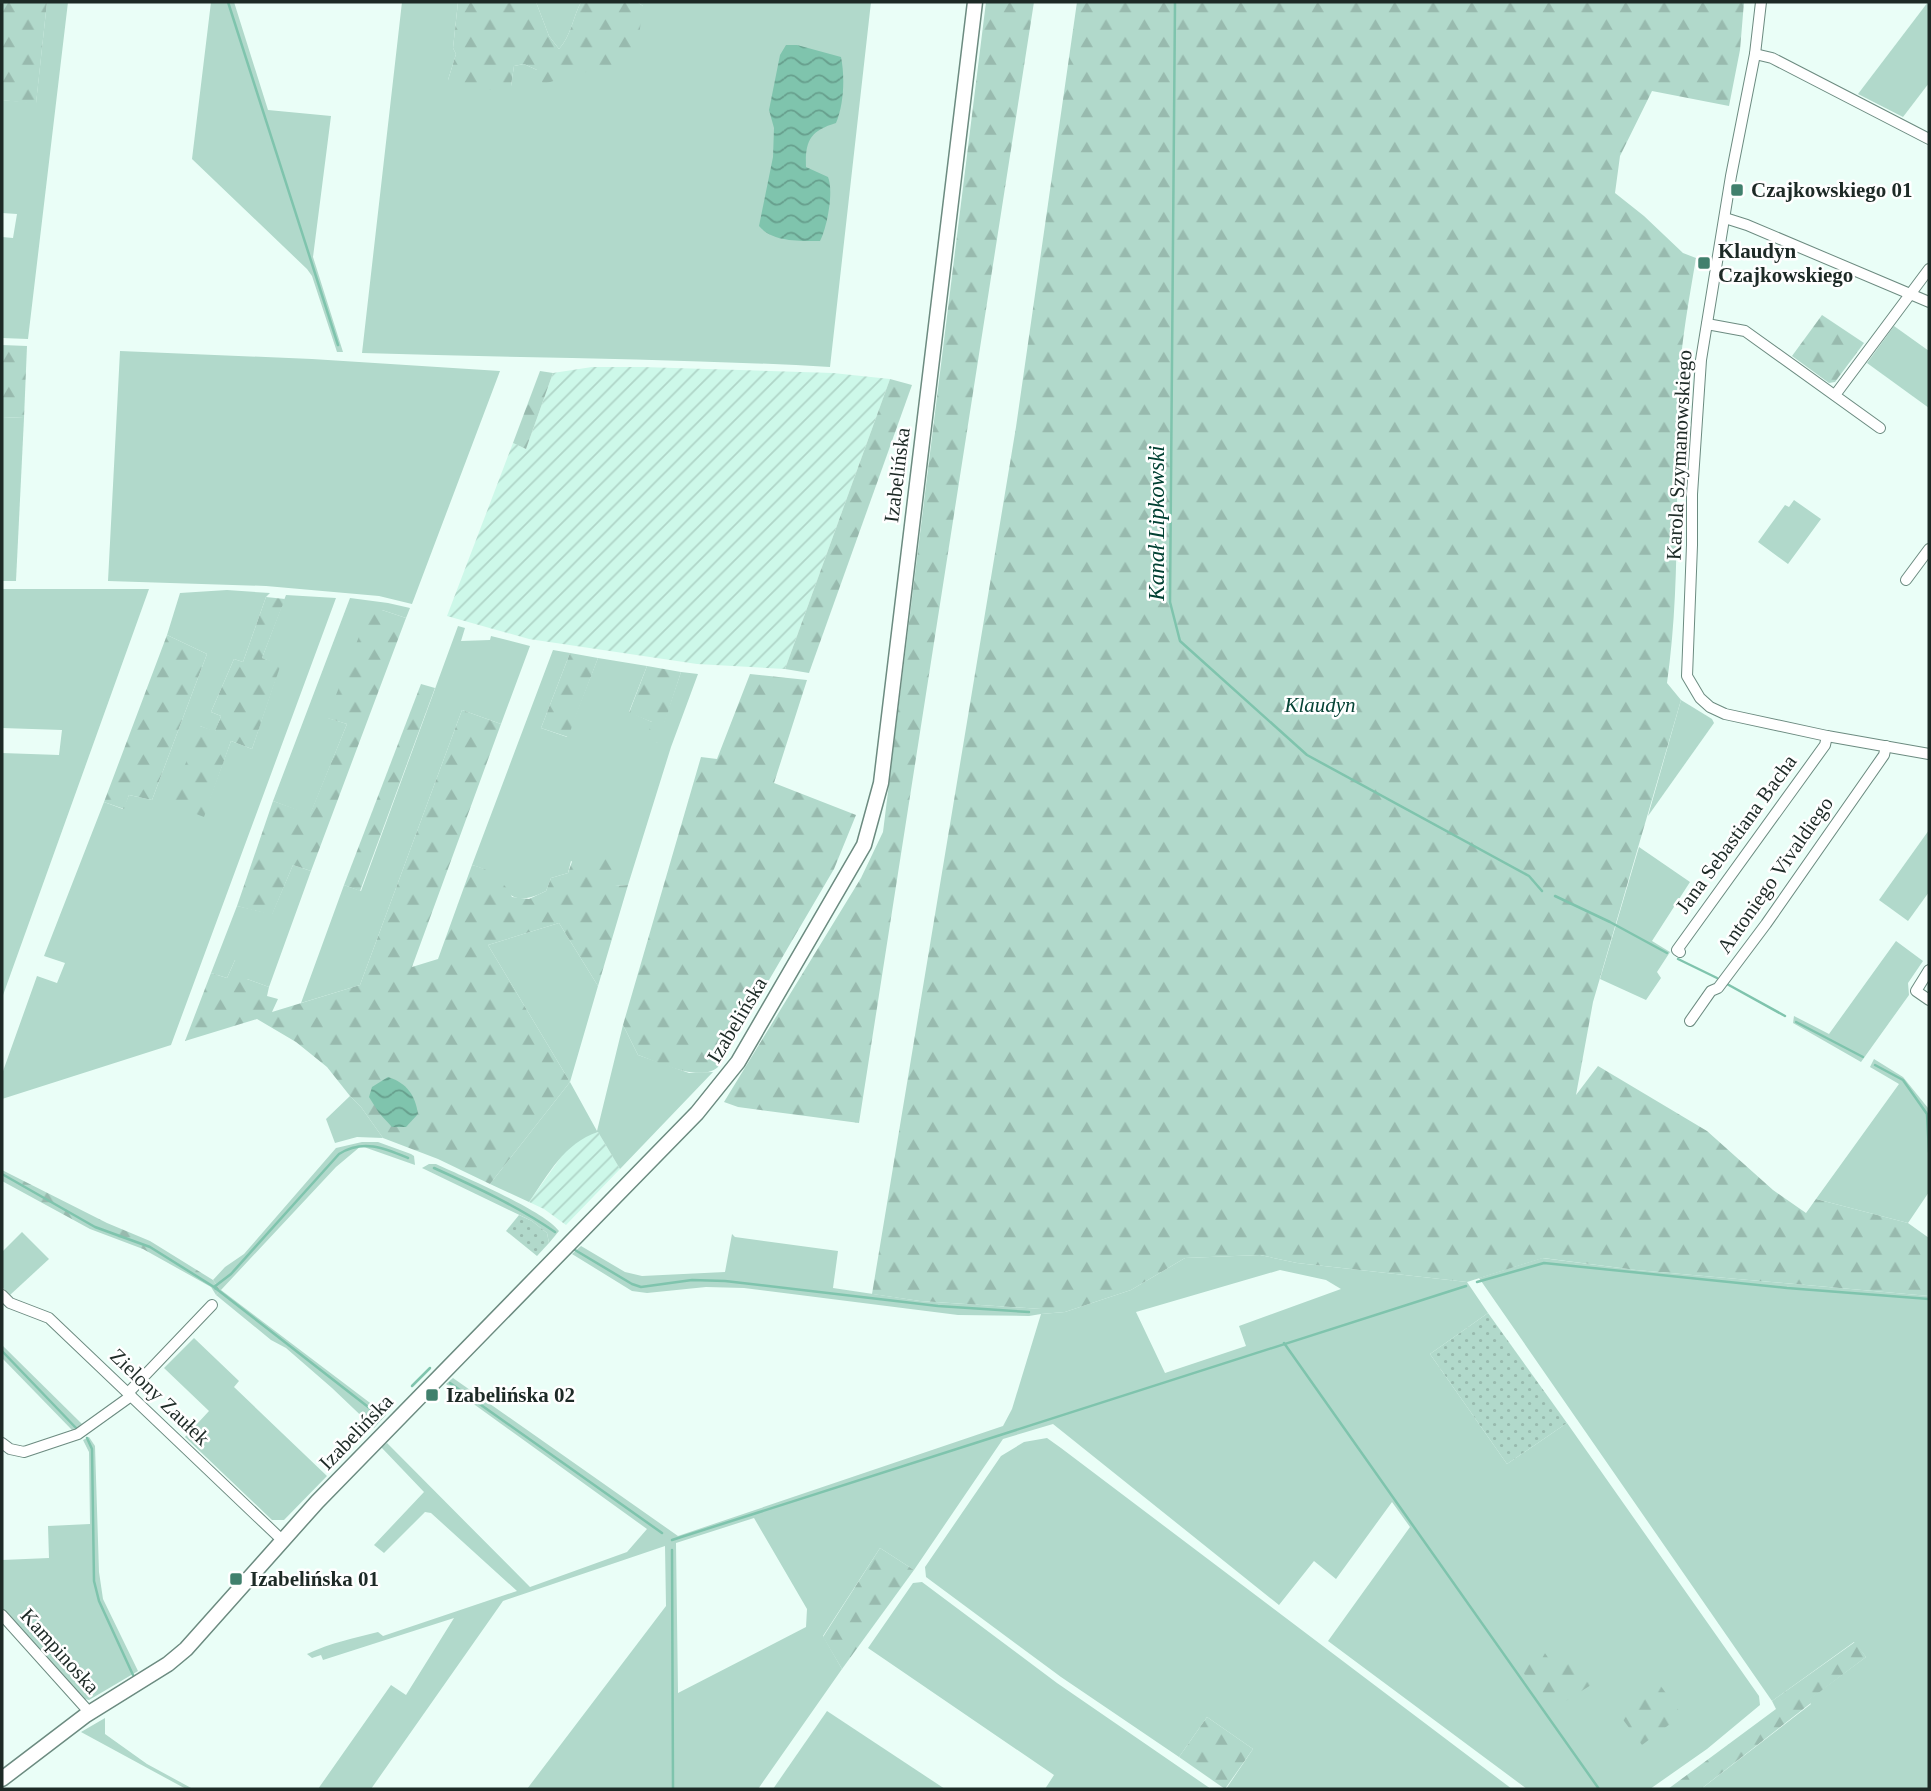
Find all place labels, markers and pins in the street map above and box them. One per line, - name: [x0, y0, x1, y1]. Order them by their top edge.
- place label: Czajkowskiego 01: [1751, 178, 1913, 202]
- marker: Czajkowskiego 01: [1729, 182, 1745, 198]
- place label: Klaudyn Czajkowskiego: [1718, 239, 1853, 287]
- marker: Klaudyn Czajkowskiego: [1696, 255, 1712, 271]
- place label: Izabelińska 02: [446, 1383, 575, 1407]
- marker: Izabelińska 02: [424, 1387, 440, 1403]
- place label: Izabelińska 01: [250, 1567, 379, 1591]
- marker: Izabelińska 01: [228, 1571, 244, 1587]

